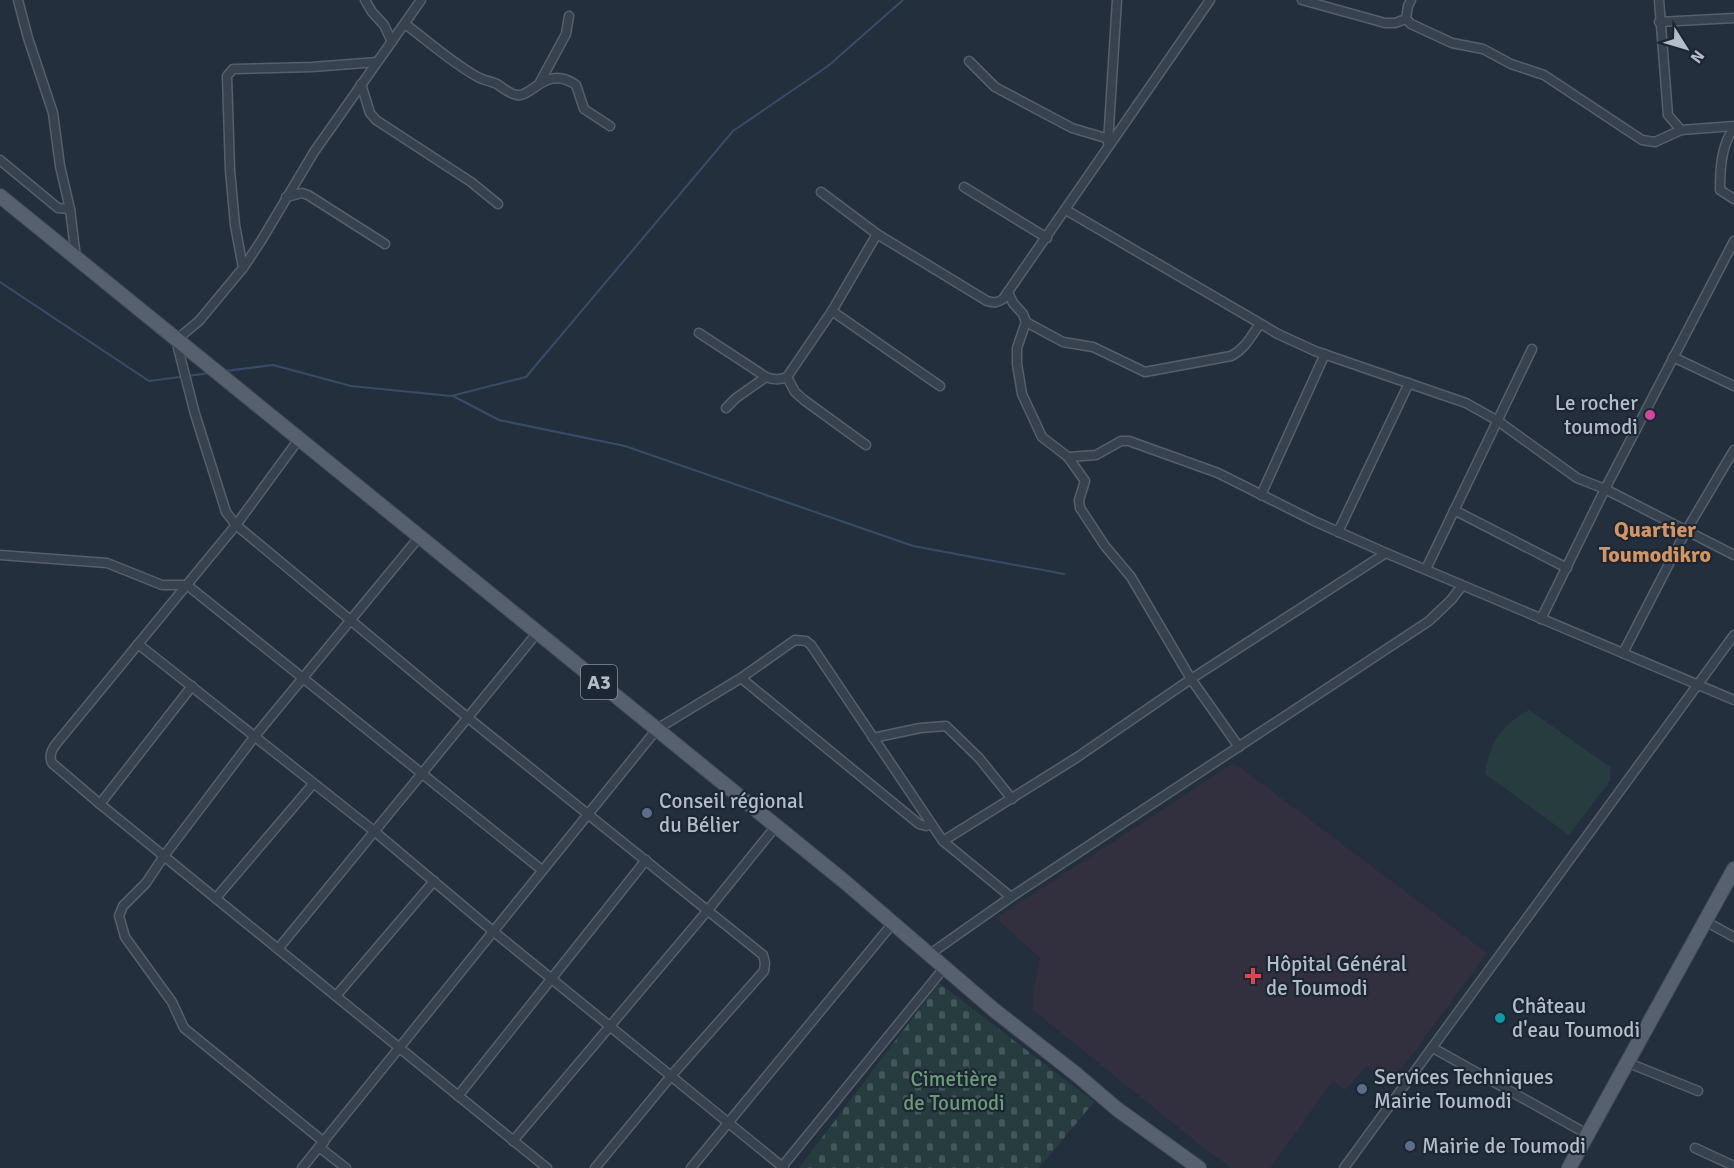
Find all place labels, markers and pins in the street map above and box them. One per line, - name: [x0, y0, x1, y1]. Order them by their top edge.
- place label: Le rocher toumodi: [1555, 390, 1638, 440]
- marker: Le rocher toumodi: [1643, 408, 1657, 422]
- place label: Conseil régional du Bélier: [659, 788, 804, 838]
- marker: Conseil régional du Bélier: [640, 806, 654, 820]
- place label: Hôpital Général de Toumodi: [1266, 951, 1407, 1001]
- marker: Hôpital Général de Toumodi: [1244, 967, 1262, 985]
- place label: Château d'eau Toumodi: [1512, 993, 1640, 1043]
- marker: Château d'eau Toumodi: [1493, 1011, 1507, 1025]
- place label: Services Techniques Mairie Toumodi: [1374, 1064, 1553, 1114]
- marker: Services Techniques Mairie Toumodi: [1355, 1082, 1369, 1096]
- place label: Mairie de Toumodi: [1422, 1133, 1586, 1159]
- marker: Mairie de Toumodi: [1403, 1139, 1417, 1153]

